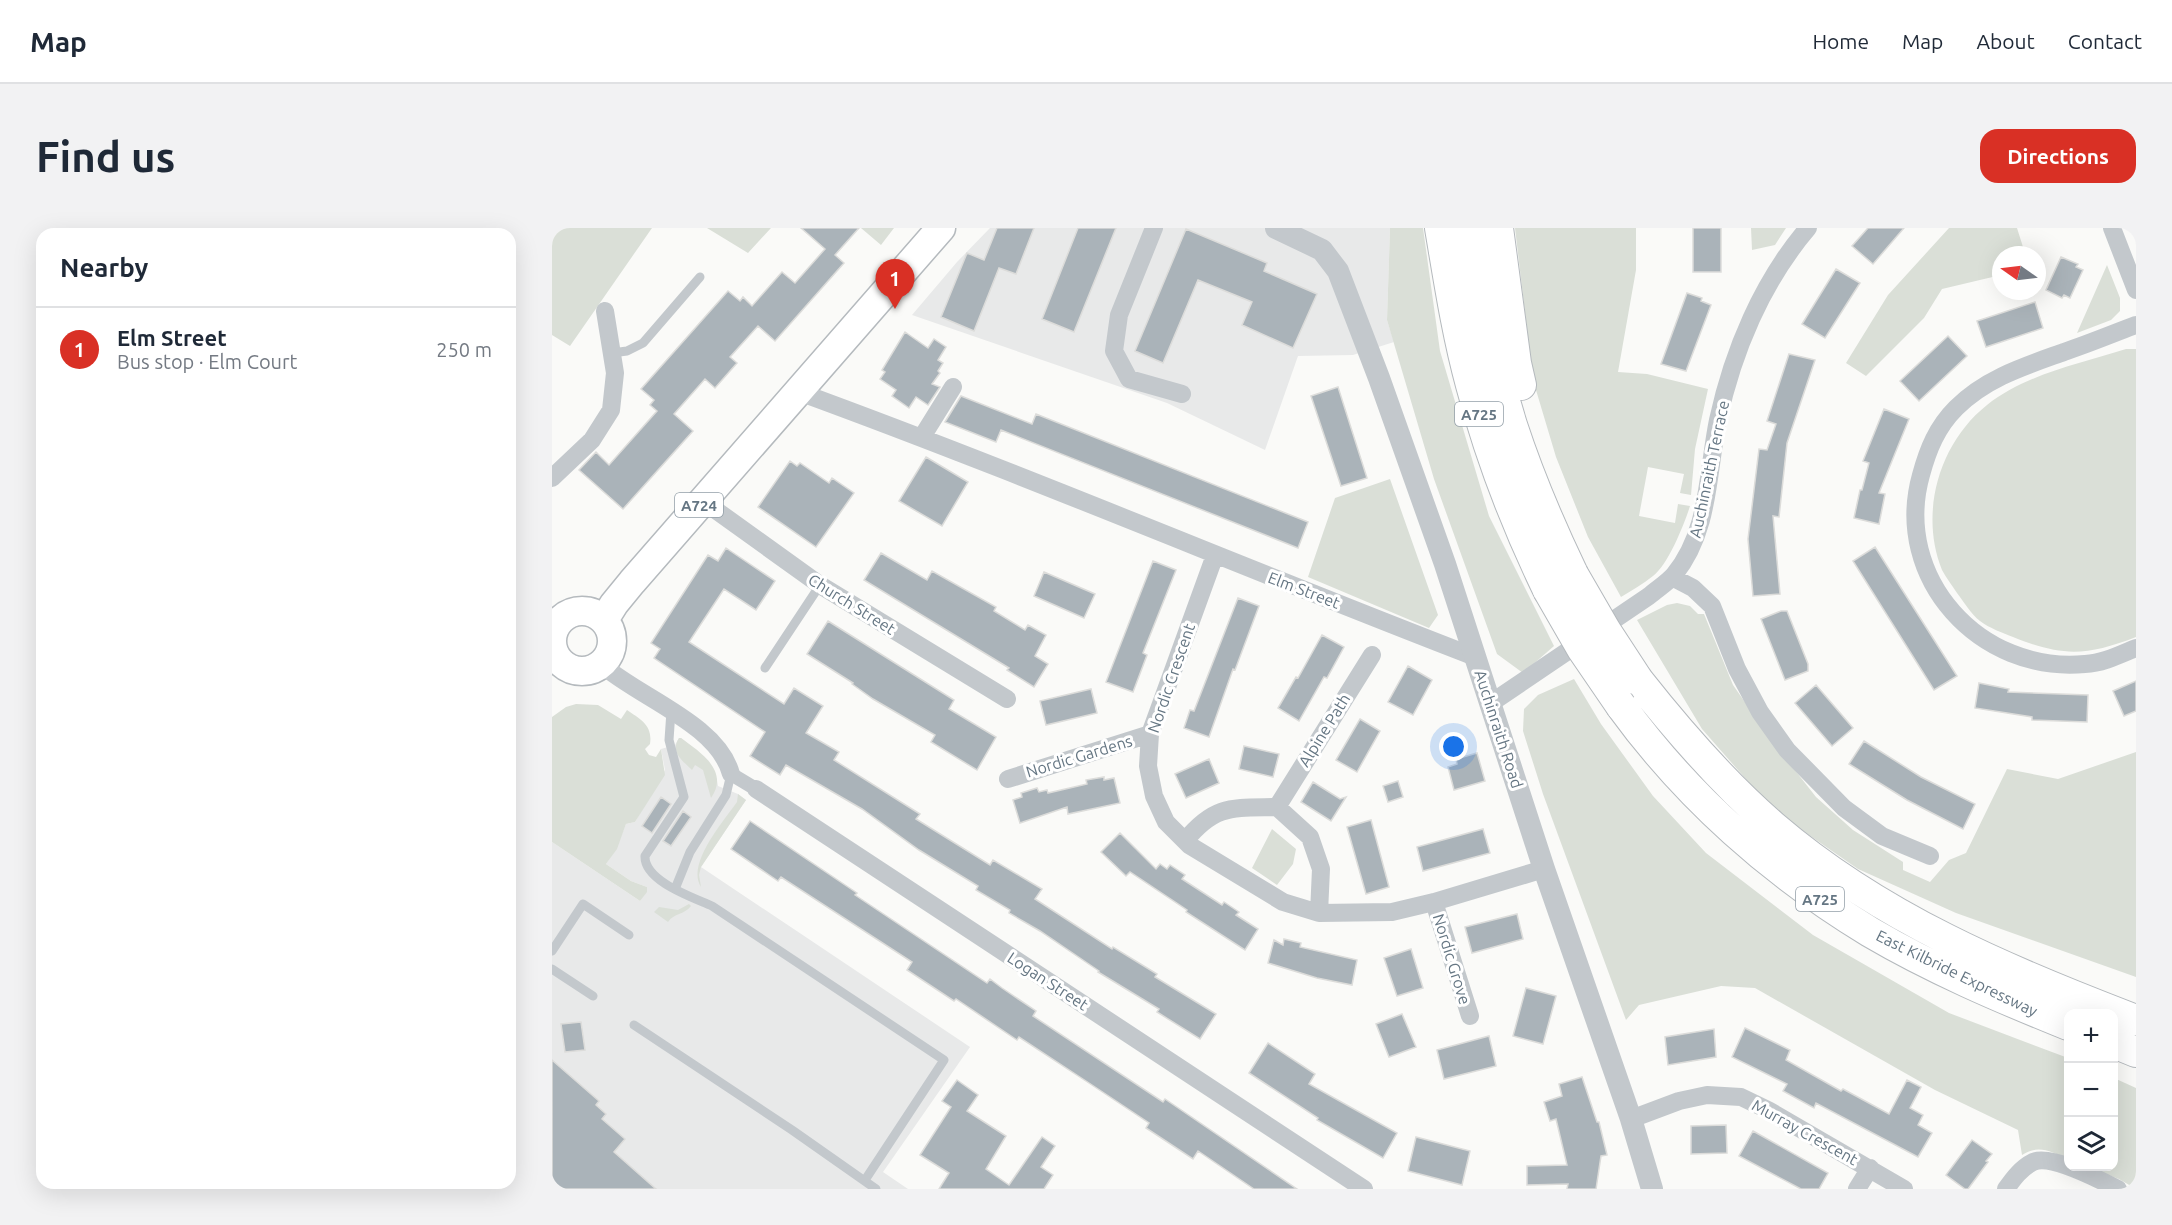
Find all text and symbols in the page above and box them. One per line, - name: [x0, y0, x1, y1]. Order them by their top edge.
- text: Map: [30, 26, 87, 57]
- text: Home: [1812, 29, 1869, 53]
- text: Map: [1902, 29, 1943, 53]
- text: About: [1976, 29, 2035, 53]
- text: Contact: [2068, 29, 2142, 53]
- button: Directions: [1980, 129, 2136, 183]
- text: Find us: [36, 133, 175, 180]
- north arrow: [1992, 246, 2046, 300]
- text: Nearby: [60, 253, 148, 282]
- pin: 1: [876, 260, 914, 309]
- text: Elm Street: [117, 325, 227, 350]
- text: 1: [74, 338, 85, 361]
- text: 250 m: [436, 338, 492, 361]
- text: Bus stop · Elm Court: [117, 350, 297, 373]
- street label: Auchinraith Terrace: [1686, 399, 1732, 539]
- road number: A725: [1455, 402, 1503, 426]
- road number: A724: [675, 493, 723, 517]
- street label: Elm Street: [1266, 568, 1343, 612]
- street label: Church Street: [805, 570, 899, 638]
- street label: Nordic Crescent: [1144, 620, 1198, 735]
- street label: Auchinraith Road: [1471, 668, 1527, 790]
- street label: Alpine Path: [1294, 690, 1354, 770]
- street label: Nordic Gardens: [1024, 731, 1134, 781]
- your location: [1439, 732, 1468, 761]
- road number: A725: [1796, 887, 1844, 911]
- street label: Nordic Grove: [1430, 912, 1474, 1006]
- street label: East Kilbride Expressway: [1873, 926, 2041, 1020]
- street label: Logan Street: [1004, 948, 1092, 1014]
- map controls: [2064, 1009, 2118, 1171]
- button: +: [2064, 1009, 2118, 1063]
- button: −: [2064, 1063, 2118, 1117]
- street label: Murray Crescent: [1749, 1096, 1862, 1169]
- button: layers: [2064, 1117, 2118, 1171]

